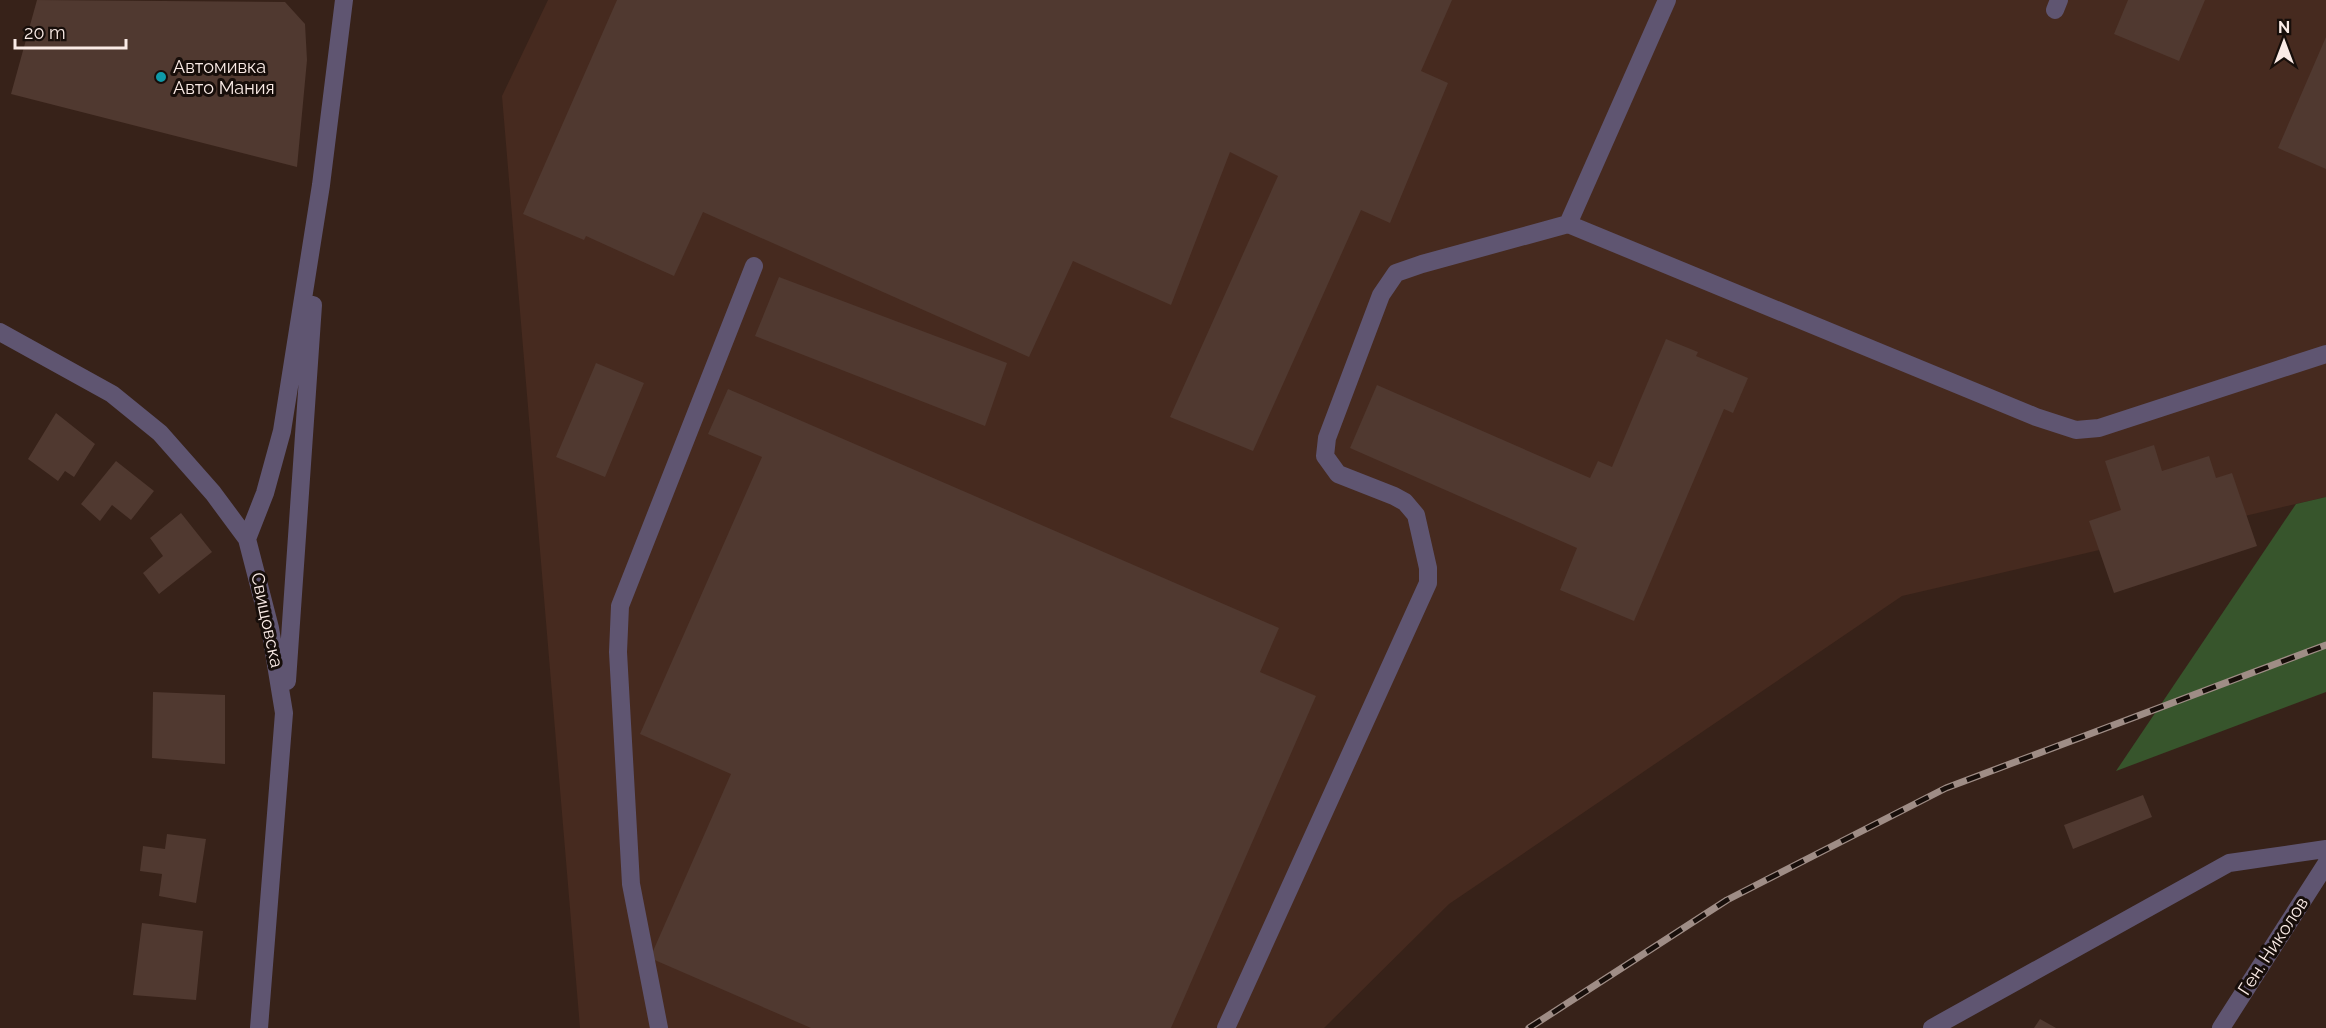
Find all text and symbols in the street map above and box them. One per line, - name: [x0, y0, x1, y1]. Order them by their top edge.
- scale bar: [15, 12, 126, 50]
- north arrow: [2254, 12, 2314, 72]
- text: N: [2278, 18, 2290, 37]
- text: 20 m: [24, 22, 66, 43]
- place label: Автомивка Авто Мания: [173, 56, 275, 98]
- marker: Автомивка Авто Мания: [154, 70, 168, 84]
- street label: Свищовска: [247, 570, 288, 669]
- street label: Ген. Николов: [2233, 893, 2312, 999]

